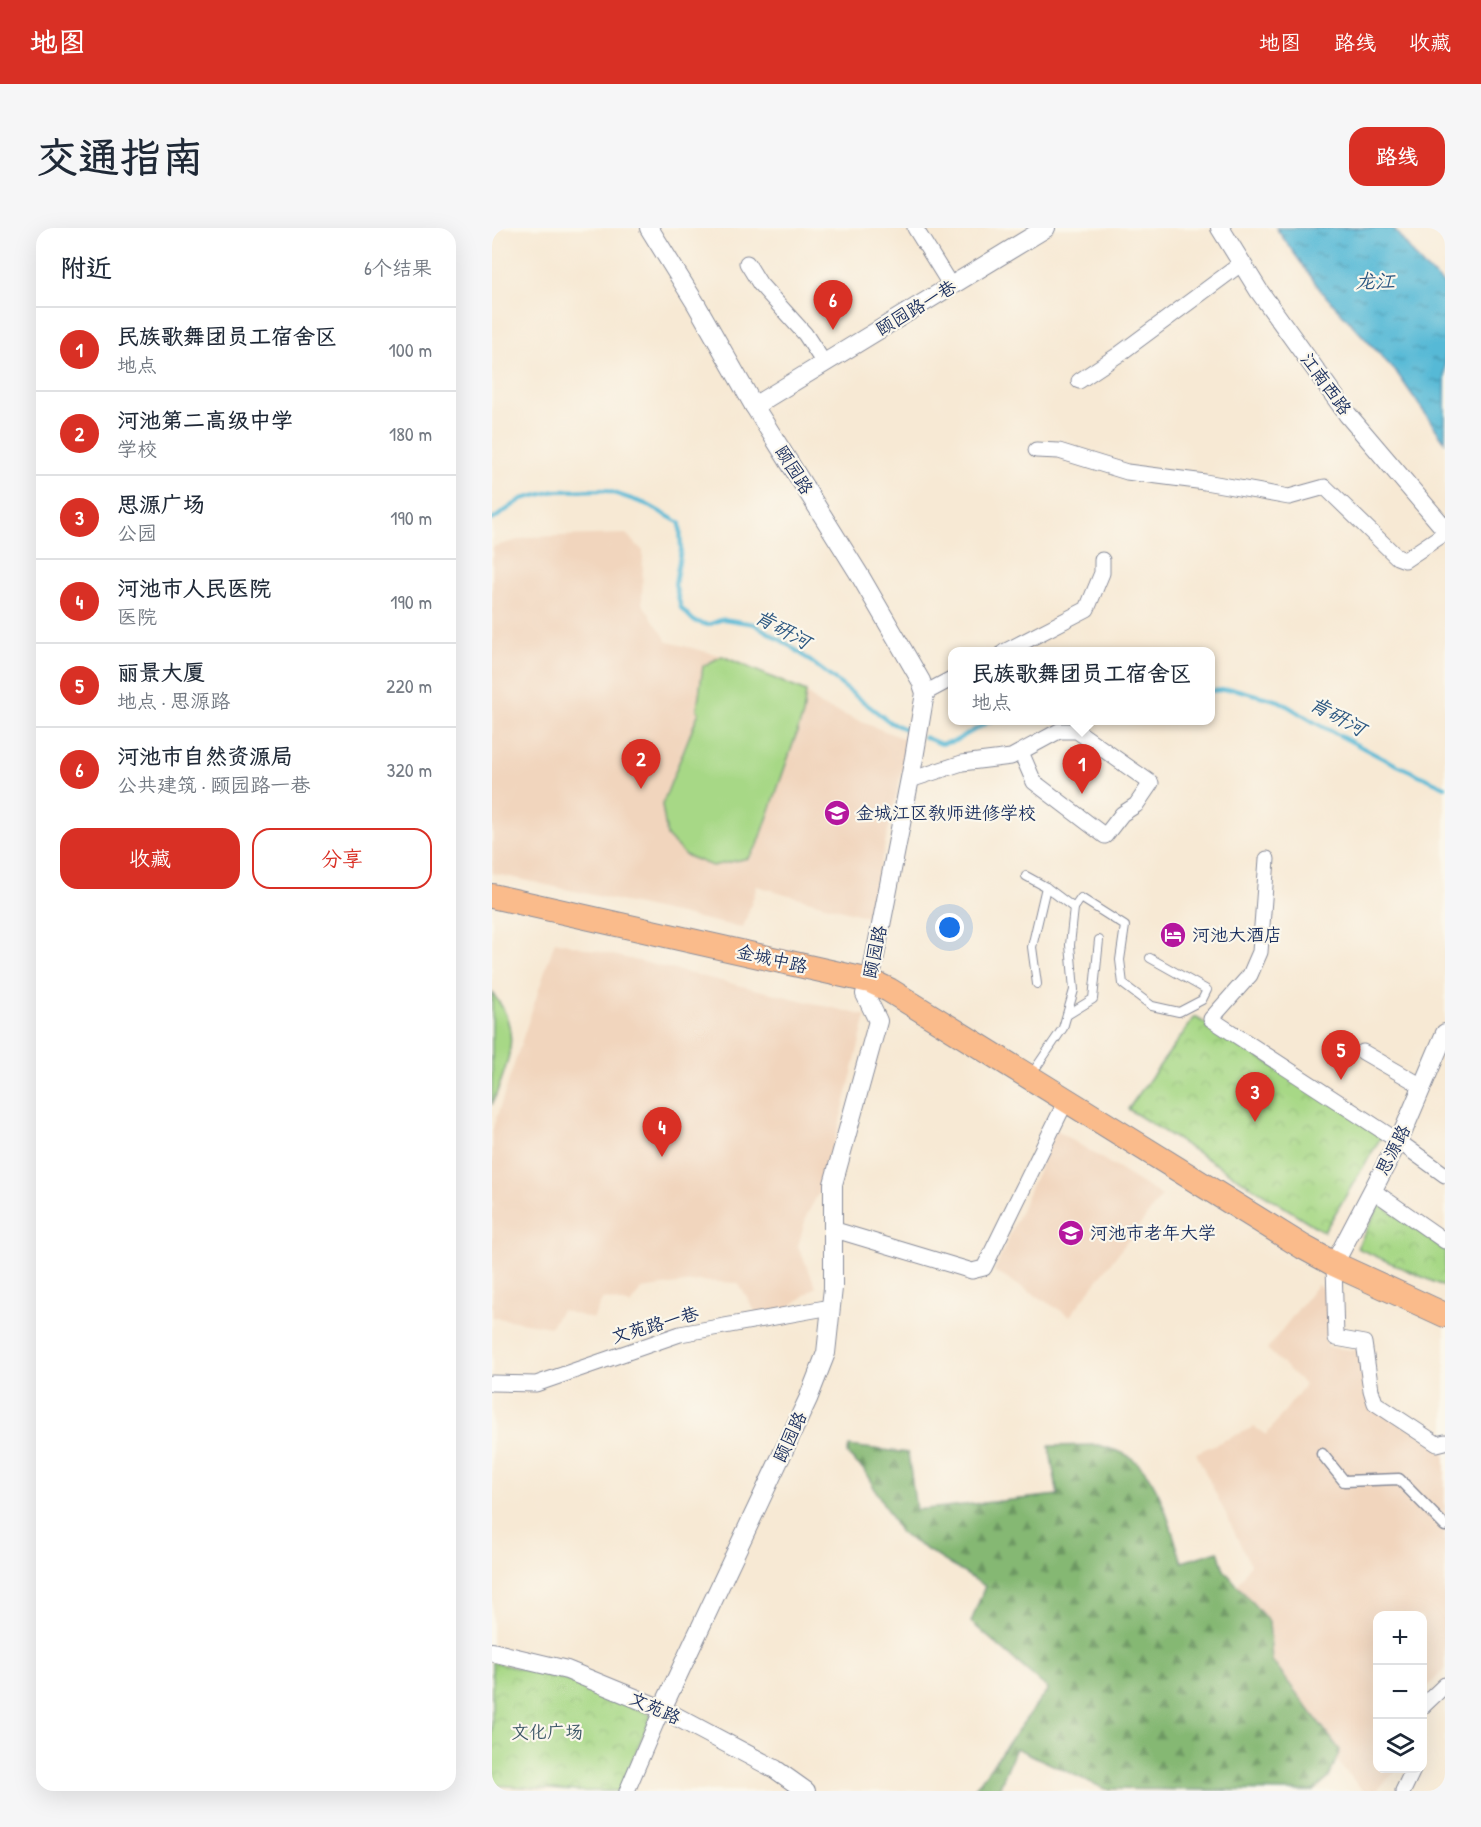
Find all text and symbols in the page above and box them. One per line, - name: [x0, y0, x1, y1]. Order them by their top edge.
- text: 地图: [30, 23, 86, 61]
- text: 地图: [1259, 28, 1301, 57]
- text: 路线: [1334, 28, 1376, 57]
- text: 收藏: [1409, 28, 1451, 57]
- button: 路线: [1349, 127, 1445, 186]
- text: 交通指南: [36, 128, 204, 185]
- text: 附近: [60, 250, 112, 285]
- text: 6个结果: [364, 254, 432, 281]
- water label: 龙江: [1355, 267, 1396, 294]
- street label: 颐园路一巷: [871, 274, 961, 341]
- pin: 6: [814, 280, 852, 330]
- text: 民族歌舞团员工宿舍区: [117, 321, 337, 351]
- text: 1: [76, 336, 83, 363]
- text: 100 m: [389, 336, 432, 363]
- street label: 江南西路: [1295, 347, 1358, 420]
- text: 地点: [117, 351, 157, 378]
- text: 河池第二高级中学: [117, 405, 293, 435]
- text: 2: [75, 420, 84, 447]
- text: 180 m: [389, 420, 432, 447]
- text: 学校: [117, 435, 157, 462]
- street label: 颐园路: [770, 440, 819, 499]
- text: 思源广场: [117, 489, 205, 519]
- text: 3: [75, 504, 84, 531]
- text: 190 m: [390, 504, 432, 531]
- text: 公园: [117, 519, 157, 546]
- text: 河池市人民医院: [117, 573, 271, 603]
- text: 4: [76, 588, 83, 615]
- text: 190 m: [390, 588, 432, 615]
- water label: 肯研河: [750, 602, 819, 656]
- text: 医院: [117, 603, 157, 630]
- popup: [948, 647, 1215, 725]
- text: 丽景大厦: [117, 657, 205, 687]
- text: 民族歌舞团员工宿舍区: [971, 658, 1192, 688]
- text: 5: [75, 672, 84, 699]
- text: 220 m: [386, 672, 432, 699]
- text: 地点 · 思源路: [117, 687, 230, 714]
- text: 地点: [971, 688, 1011, 715]
- water label: 肯研河: [1305, 689, 1374, 743]
- pin: 2: [622, 740, 660, 789]
- text: 河池市自然资源局: [117, 741, 293, 771]
- pin: 1: [1062, 744, 1102, 794]
- text: 6: [76, 756, 83, 783]
- text: 320 m: [387, 756, 432, 783]
- text: 公共建筑 · 颐园路一巷: [117, 771, 310, 798]
- school or university icon: 金城江区教师进修学校: [822, 798, 852, 828]
- place label: 金城江区教师进修学校: [856, 800, 1036, 825]
- button: 收藏: [60, 828, 240, 889]
- button: 分享: [252, 828, 432, 889]
- your location: [935, 913, 964, 942]
- hotel icon: 河池大酒店: [1158, 920, 1188, 950]
- place label: 河池大酒店: [1192, 922, 1282, 947]
- street label: 颐园路: [857, 923, 892, 981]
- street label: 金城中路: [734, 938, 810, 979]
- pin: 5: [1322, 1030, 1360, 1080]
- pin: 3: [1236, 1072, 1275, 1122]
- pin: 4: [642, 1108, 682, 1157]
- street label: 思源路: [1369, 1120, 1416, 1180]
- school or university icon: 河池市老年大学: [1056, 1218, 1086, 1248]
- place label: 河池市老年大学: [1090, 1220, 1216, 1245]
- street label: 文苑路一巷: [608, 1300, 702, 1349]
- street label: 颐园路: [767, 1407, 812, 1467]
- map controls: [1373, 1611, 1427, 1773]
- button: +: [1373, 1611, 1427, 1665]
- button: −: [1373, 1665, 1427, 1719]
- street label: 文苑路: [625, 1685, 685, 1730]
- park label: 文化广场: [511, 1719, 583, 1744]
- button: layers: [1373, 1719, 1427, 1773]

